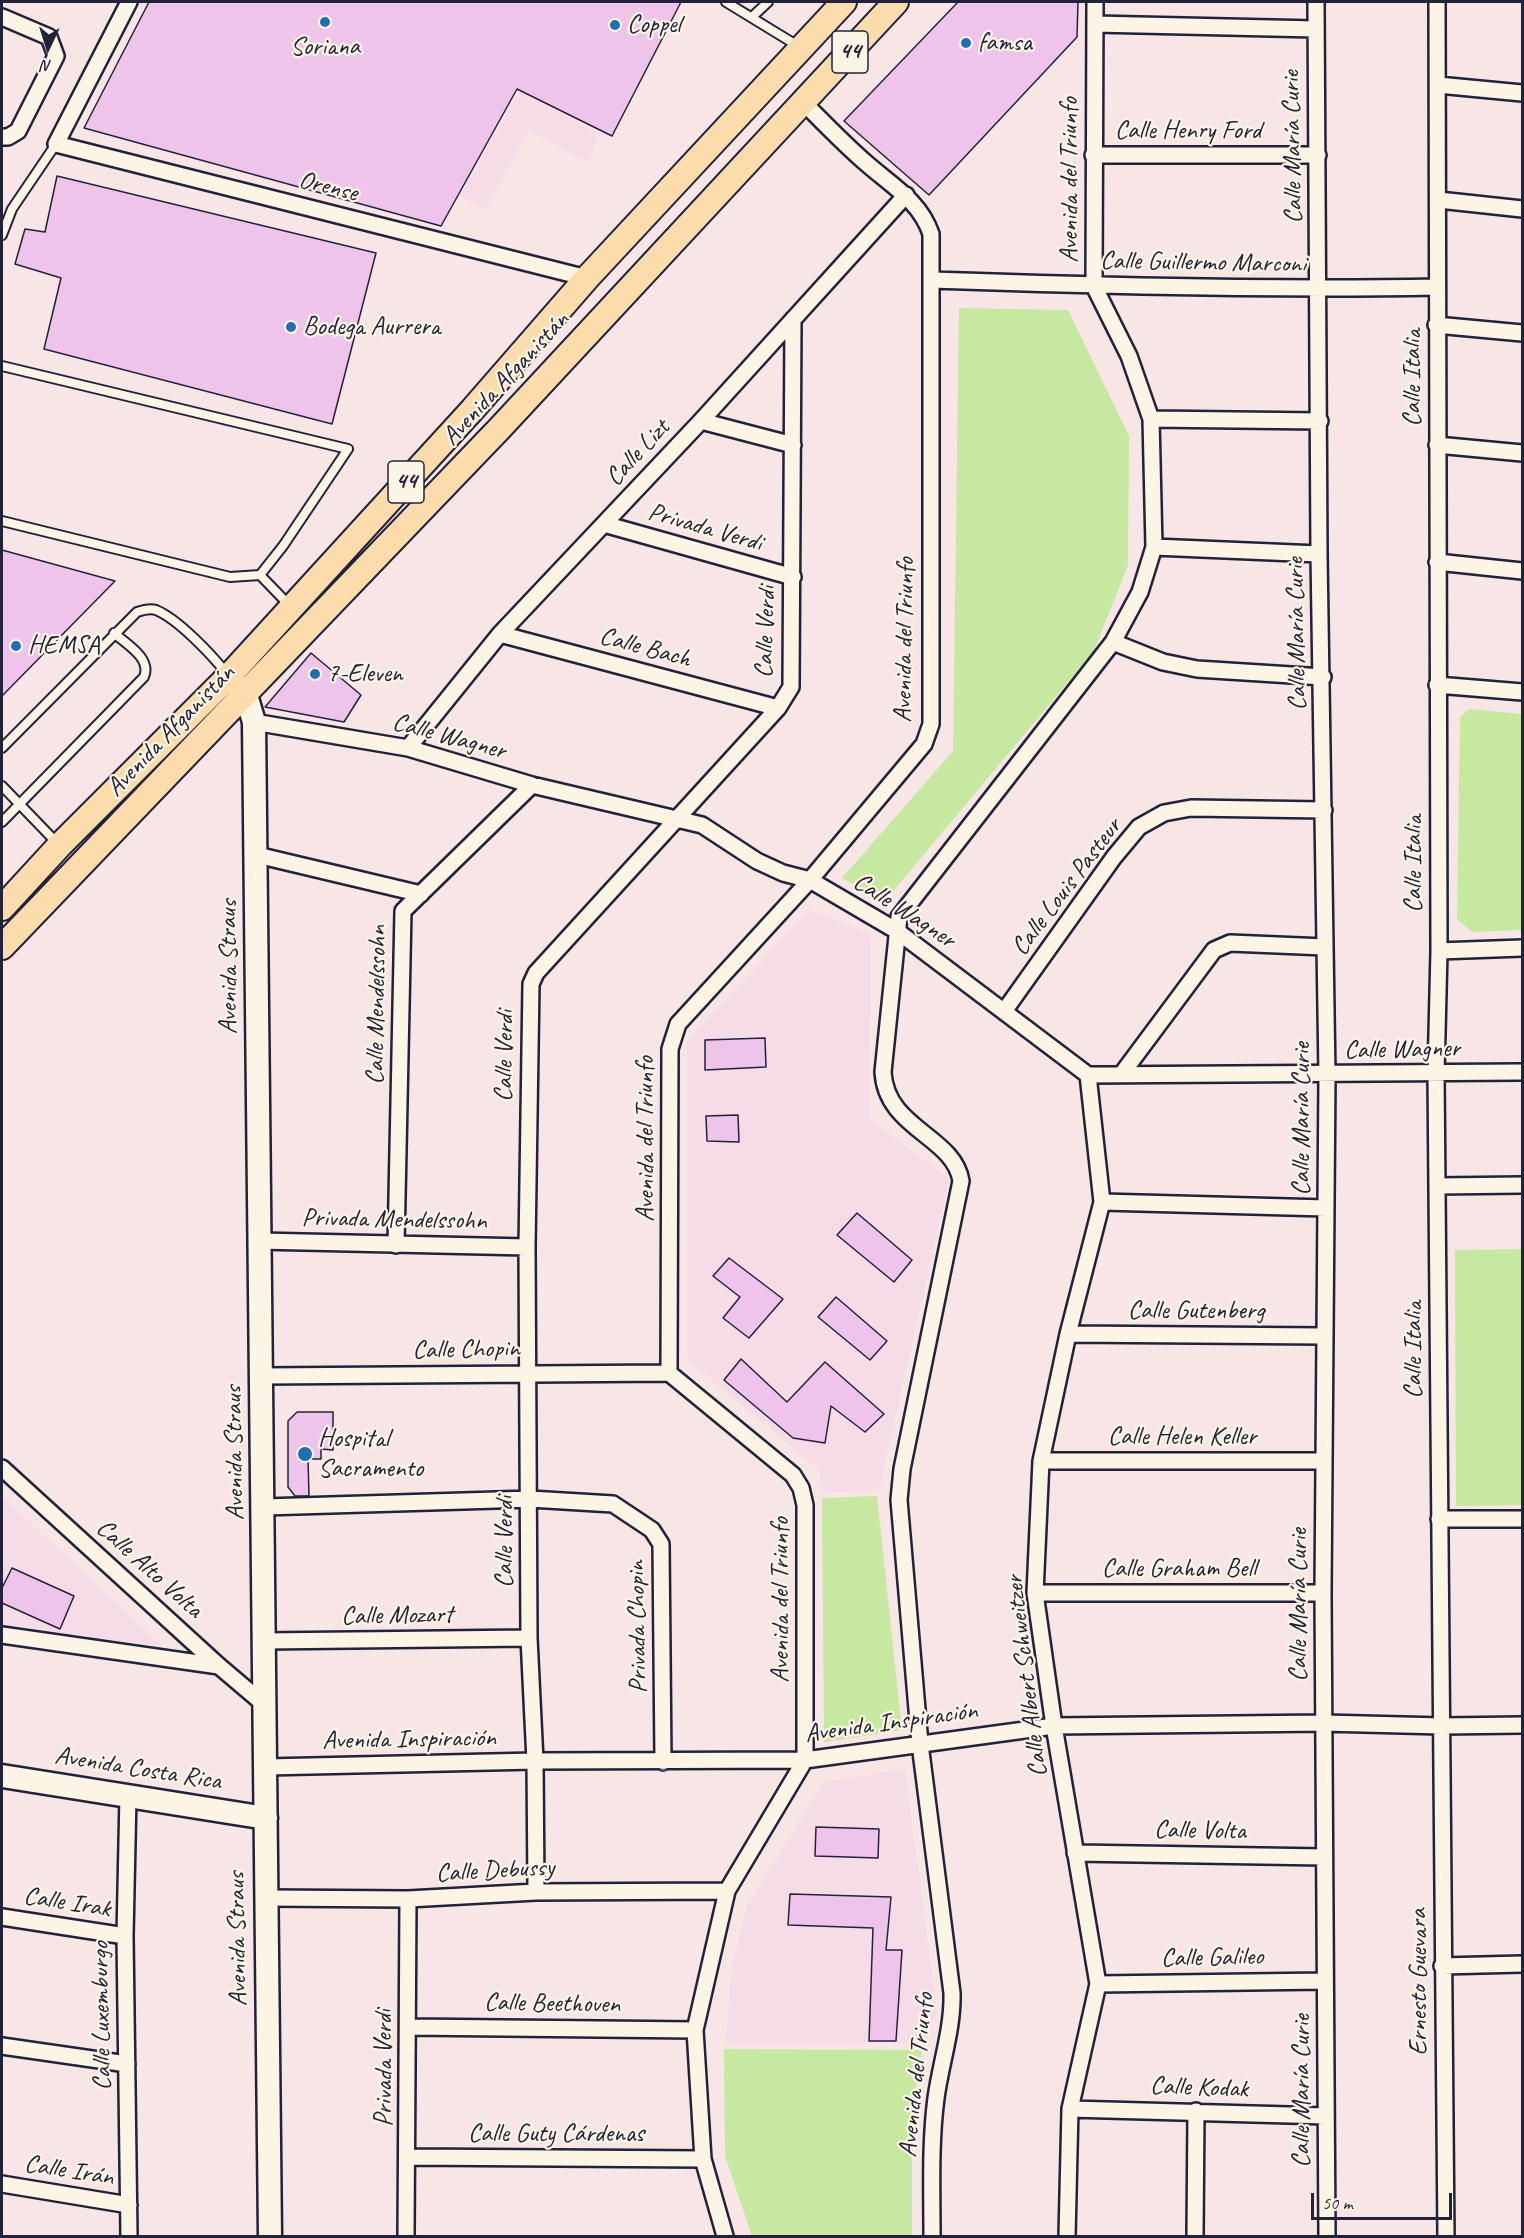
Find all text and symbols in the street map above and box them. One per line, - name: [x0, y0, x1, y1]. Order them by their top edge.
- place label: Coppel: [627, 9, 681, 41]
- marker: Soriana: [318, 15, 332, 29]
- north arrow: [18, 18, 78, 78]
- marker: Coppel: [608, 18, 622, 32]
- place label: famsa: [978, 27, 1032, 59]
- place label: Soriana: [290, 31, 360, 63]
- road number: 44: [832, 31, 868, 73]
- marker: famsa: [959, 36, 973, 50]
- text: N: [41, 56, 52, 76]
- street label: Calle María Curie: [1276, 70, 1310, 224]
- street label: Avenida del Triunfo: [1054, 97, 1086, 263]
- street label: Calle Henry Ford: [1115, 115, 1261, 147]
- street label: Orense: [295, 165, 361, 209]
- street label: Calle Guillermo Marconi: [1100, 246, 1306, 280]
- street label: Avenida Afganistán: [436, 305, 576, 453]
- place label: Bodega Aurrera: [303, 311, 440, 343]
- marker: Bodega Aurrera: [284, 320, 298, 334]
- street label: Calle Italia: [1397, 329, 1429, 427]
- street label: Calle Lizt: [599, 413, 677, 493]
- road number: 44: [388, 461, 424, 503]
- street label: Privada Verdi: [644, 497, 766, 559]
- street label: Avenida del Triunfo: [888, 557, 922, 723]
- street label: Calle María Curie: [1280, 557, 1314, 711]
- street label: Calle Verdi: [749, 585, 783, 679]
- street label: Calle Bach: [596, 621, 694, 675]
- place label: HEMSA: [28, 630, 99, 662]
- marker: HEMSA: [9, 639, 23, 653]
- street label: Avenida Afganistán: [100, 658, 242, 804]
- place label: 7-Eleven: [327, 658, 403, 690]
- marker: 7-Eleven: [308, 667, 322, 681]
- street label: Calle Wagner: [389, 707, 509, 767]
- street label: Calle Louis Pasteur: [1005, 812, 1129, 962]
- street label: Calle Italia: [1398, 815, 1430, 913]
- street label: Calle Wagner: [847, 866, 961, 956]
- street label: Avenida Straus: [213, 900, 245, 1034]
- street label: Calle Mendelssohn: [360, 925, 394, 1085]
- street label: Calle Verdi: [489, 1010, 521, 1102]
- street label: Calle Wagner: [1344, 1033, 1460, 1067]
- street label: Calle María Curie: [1286, 1042, 1318, 1196]
- street label: Avenida del Triunfo: [630, 1056, 662, 1222]
- street label: Privada Mendelssohn: [301, 1203, 487, 1237]
- street label: Calle Gutenberg: [1128, 1295, 1264, 1327]
- street label: Calle Italia: [1398, 1301, 1430, 1399]
- street label: Calle Chopin: [412, 1333, 520, 1367]
- street label: Avenida Straus: [218, 1385, 252, 1521]
- street label: Calle Helen Keller: [1108, 1421, 1256, 1453]
- place label: Hospital Sacramento: [318, 1423, 423, 1484]
- marker: Hospital Sacramento: [296, 1445, 314, 1463]
- street label: Calle Verdi: [489, 1496, 521, 1588]
- street label: Calle Alto Volta: [89, 1513, 209, 1625]
- street label: Avenida del Triunfo: [765, 1517, 797, 1683]
- street label: Calle María Curie: [1283, 1528, 1315, 1682]
- street label: Calle Graham Bell: [1102, 1553, 1256, 1585]
- street label: Privada Chopin: [621, 1560, 655, 1694]
- street label: Calle Albert Schweitzer: [999, 1573, 1055, 1779]
- street label: Calle Mozart: [341, 1599, 453, 1633]
- street label: Avenida Inspiración: [803, 1695, 979, 1751]
- street label: Avenida Inspiración: [322, 1723, 496, 1757]
- street label: Avenida Costa Rica: [53, 1740, 223, 1798]
- street label: Calle Volta: [1154, 1815, 1246, 1847]
- street label: Calle Debussy: [435, 1852, 555, 1890]
- street label: Avenida Straus: [221, 1871, 255, 2007]
- street label: Calle Irak: [21, 1881, 113, 1925]
- street label: Ernesto Guevara: [1403, 1909, 1435, 2055]
- street label: Calle Luxemburgo: [85, 1941, 119, 2091]
- street label: Calle Galileo: [1161, 1942, 1263, 1974]
- street label: Calle Beethoven: [484, 1987, 620, 2021]
- street label: Avenida del Triunfo: [893, 1991, 941, 2159]
- street label: Privada Verdi: [368, 2009, 400, 2127]
- street label: Calle María Curie: [1286, 2014, 1318, 2168]
- street label: Calle Kodak: [1149, 2071, 1249, 2105]
- street label: Calle Guty Cárdenas: [468, 2118, 644, 2150]
- street label: Calle Irán: [22, 2149, 116, 2193]
- scale bar: [1314, 2181, 1455, 2219]
- text: 50 m: [1322, 2192, 1353, 2214]

